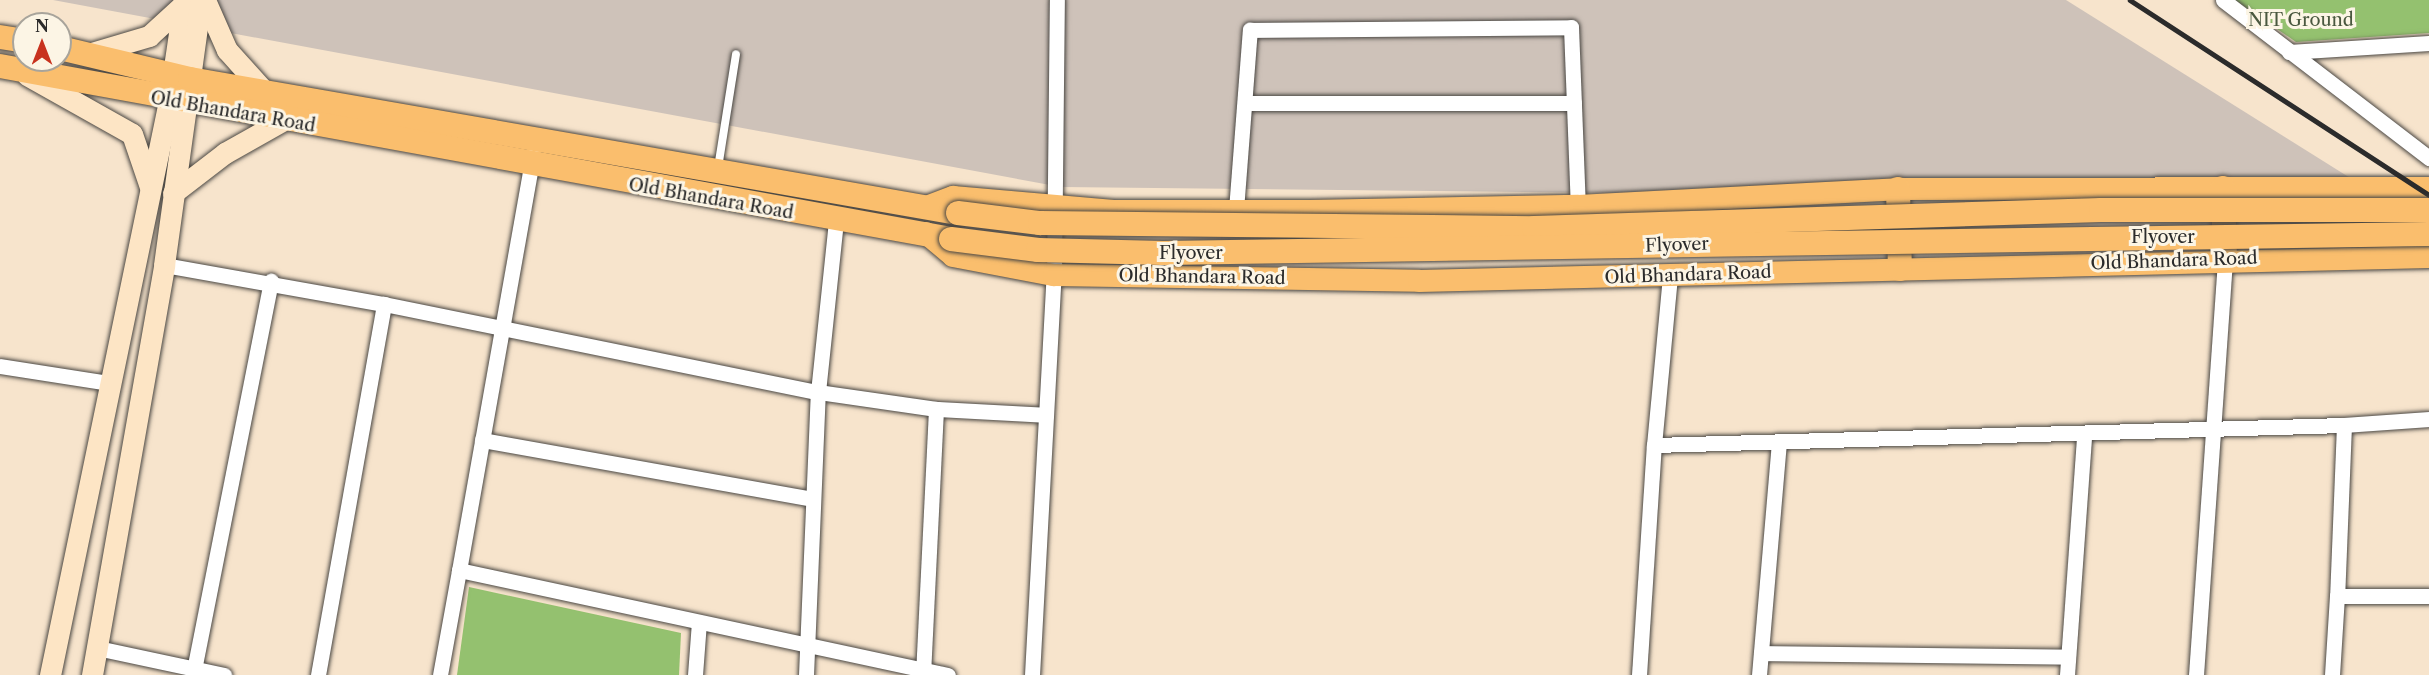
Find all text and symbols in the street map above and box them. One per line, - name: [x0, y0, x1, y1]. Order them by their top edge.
- park label: NIT Ground: [2248, 9, 2354, 31]
- north arrow: [12, 12, 72, 72]
- text: N: [35, 16, 49, 36]
- street label: Old Bhandara Road: [149, 87, 317, 137]
- street label: Old Bhandara Road: [627, 174, 795, 224]
- street label: Flyover: [2131, 226, 2195, 248]
- street label: Flyover: [1645, 233, 1709, 257]
- street label: Flyover: [1159, 242, 1223, 264]
- street label: Old Bhandara Road: [2090, 247, 2258, 275]
- street label: Old Bhandara Road: [1604, 261, 1772, 289]
- street label: Old Bhandara Road: [1118, 265, 1286, 289]

